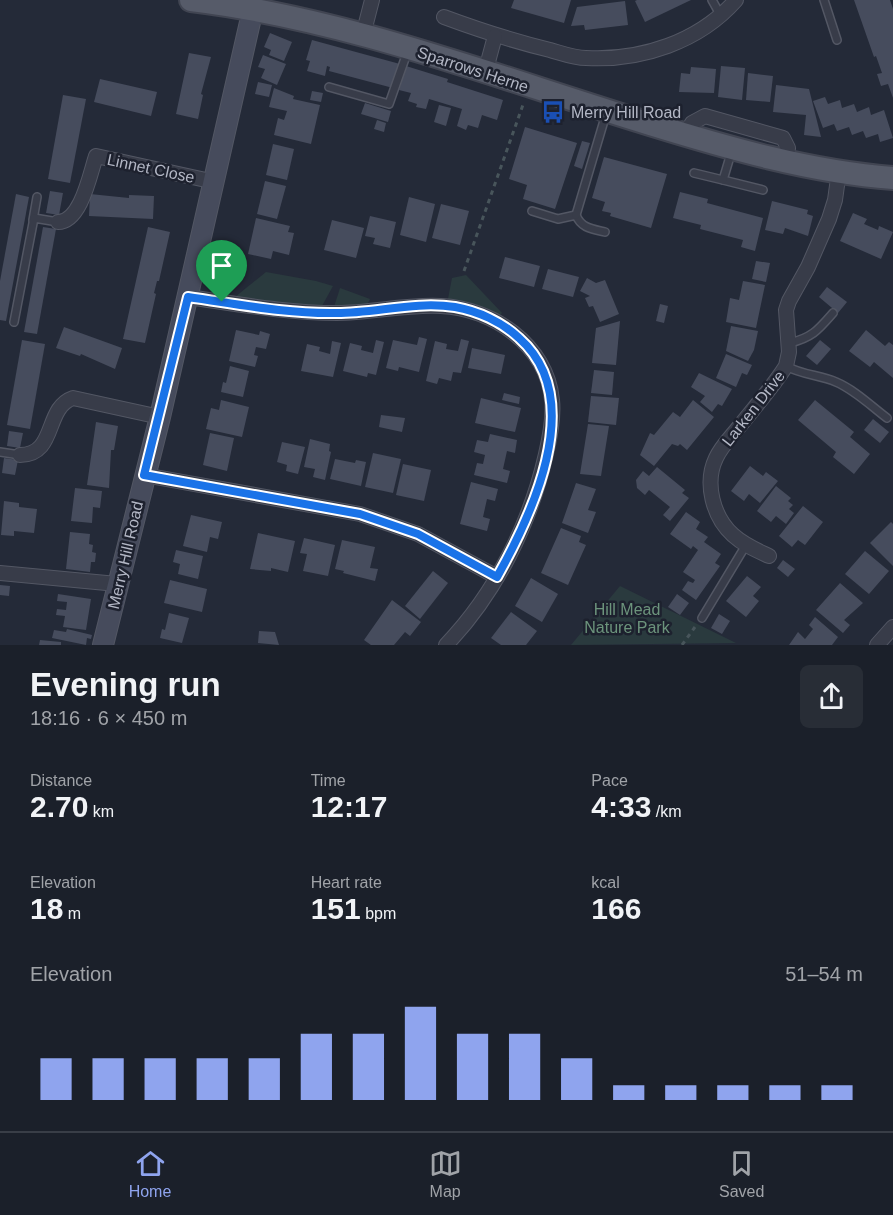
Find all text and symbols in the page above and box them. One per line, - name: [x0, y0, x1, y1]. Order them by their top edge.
- street label: Sparrows Herne: [415, 44, 531, 95]
- bus stop icon: Merry Hill Road: [540, 99, 566, 125]
- place label: Merry Hill Road: [571, 104, 681, 121]
- street label: Linnet Close: [106, 151, 196, 186]
- pin: [196, 240, 247, 302]
- icon: arrive: [205, 249, 238, 282]
- street label: Larken Drive: [719, 367, 788, 449]
- street label: Merry Hill Road: [105, 499, 146, 611]
- park label: Hill Mead Nature Park: [584, 601, 671, 636]
- button: share: [800, 665, 863, 728]
- text: Evening run: [30, 666, 221, 703]
- text: 18:16 · 6 × 450 m: [30, 707, 187, 729]
- text: Distance: [30, 772, 92, 789]
- text: Time: [311, 772, 346, 789]
- text: Pace: [591, 772, 628, 789]
- text: 2.70: [30, 790, 88, 823]
- text: 12:17: [311, 790, 387, 823]
- text: 4:33: [591, 790, 651, 823]
- text: km: [88, 803, 114, 820]
- text: /km: [651, 803, 682, 820]
- text: Elevation: [30, 874, 96, 891]
- text: Heart rate: [311, 874, 382, 891]
- text: kcal: [591, 874, 620, 891]
- text: 18: [30, 892, 63, 925]
- text: 151: [311, 892, 361, 925]
- text: 166: [591, 892, 641, 925]
- text: m: [63, 905, 81, 922]
- text: bpm: [361, 905, 396, 922]
- text: Elevation: [30, 963, 112, 985]
- text: 51–54 m: [785, 963, 863, 985]
- tab: Home: [129, 1147, 171, 1201]
- tab: Map: [429, 1147, 462, 1201]
- tab: Saved: [719, 1147, 764, 1201]

